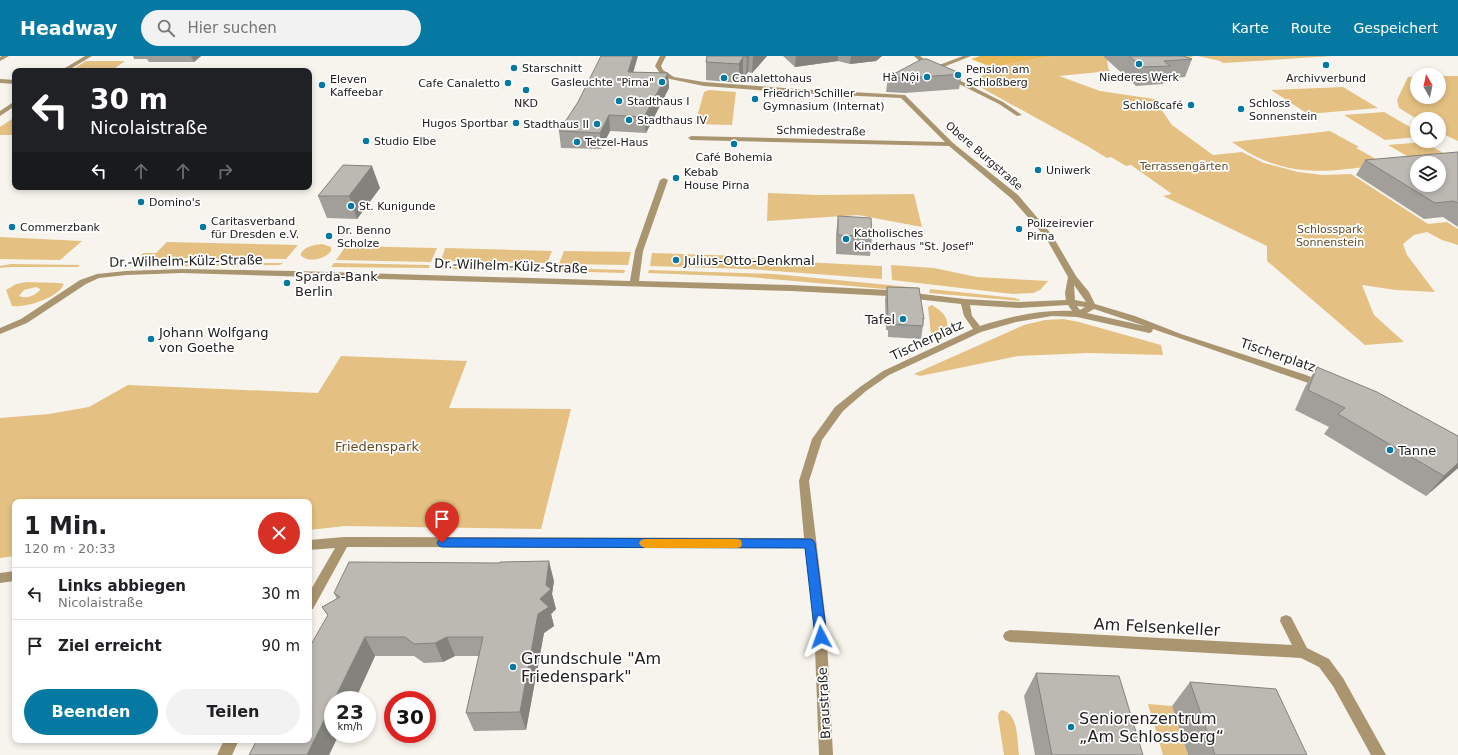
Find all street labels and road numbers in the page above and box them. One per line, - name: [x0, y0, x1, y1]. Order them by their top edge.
- street label: Obere Burgstraße: [943, 119, 1025, 193]
- street label: Schmiedestraße: [776, 124, 866, 138]
- street label: Dr.-Wilhelm-Külz-Straße: [109, 252, 263, 270]
- street label: Dr.-Wilhelm-Külz-Straße: [434, 256, 588, 276]
- street label: Tischerplatz: [887, 317, 966, 364]
- street label: Tischerplatz: [1238, 335, 1318, 375]
- street label: Am Felsenkeller: [1093, 614, 1221, 640]
- street label: Braustraße: [815, 667, 833, 739]

